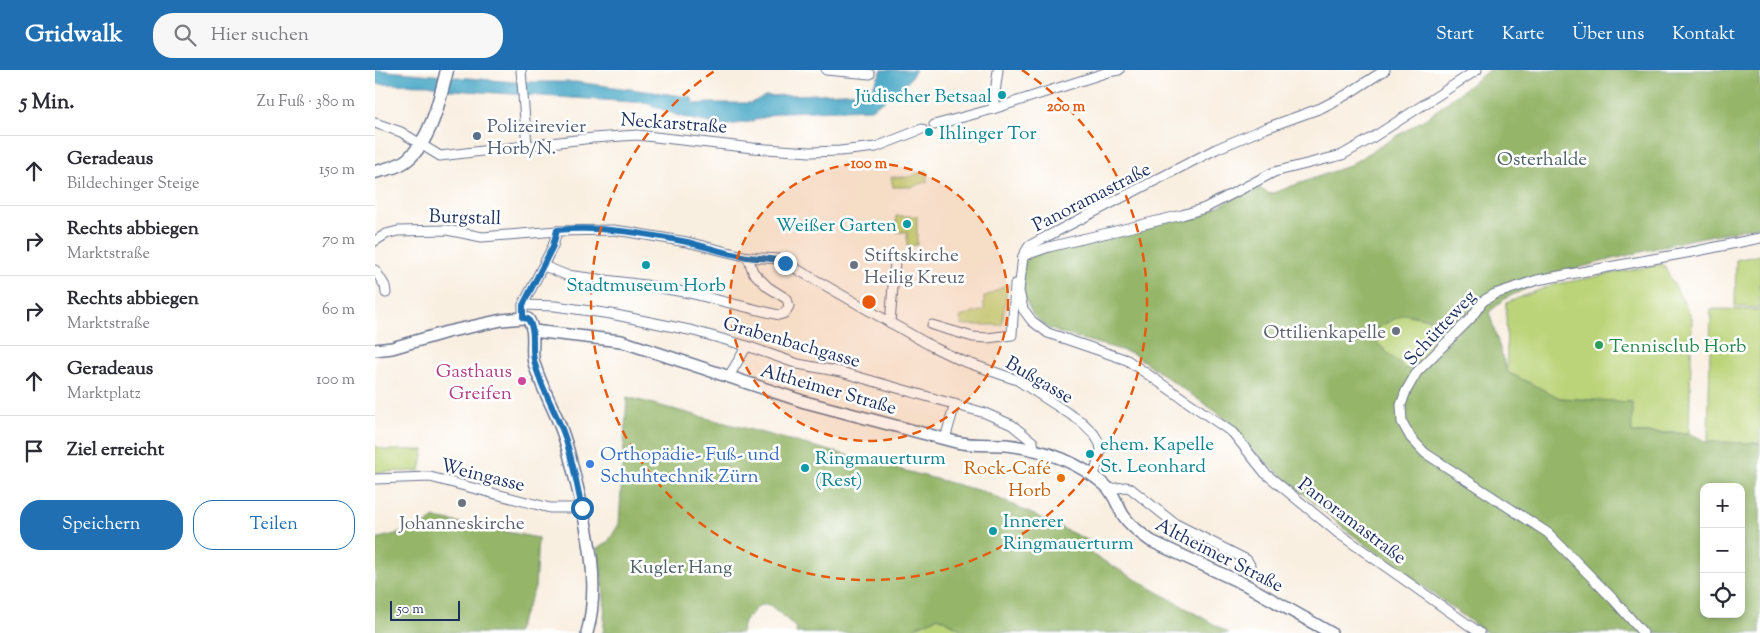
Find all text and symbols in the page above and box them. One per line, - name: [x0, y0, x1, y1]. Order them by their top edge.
- search box: [153, 13, 503, 58]
- text: Gridwalk: [25, 18, 123, 52]
- icon: search: [171, 21, 199, 49]
- text: Hier suchen: [211, 22, 309, 49]
- text: Start: [1436, 22, 1474, 48]
- text: Karte: [1502, 22, 1544, 48]
- text: Über uns: [1572, 22, 1644, 48]
- text: Kontakt: [1672, 22, 1735, 48]
- place label: Jüdischer Betsaal: [854, 84, 992, 111]
- text: 5 Min.: [20, 88, 75, 118]
- marker: Jüdischer Betsaal: [996, 89, 1008, 101]
- text: Zu Fuß · 380 m: [257, 91, 355, 114]
- text: 200 m: [1047, 97, 1086, 118]
- street label: Neckarstraße: [620, 107, 728, 142]
- place label: Polizeirevier Horb/N.: [487, 114, 586, 163]
- place label: Ihlinger Tor: [939, 121, 1037, 148]
- marker: Ihlinger Tor: [923, 126, 935, 138]
- marker: Polizeirevier Horb/N.: [471, 130, 483, 142]
- text: Geradeaus: [67, 146, 153, 173]
- park label: Osterhalde: [1497, 147, 1587, 174]
- text: 100 m: [851, 154, 888, 175]
- icon: ahead: [20, 157, 48, 185]
- street label: Panoramastraße: [1028, 157, 1156, 240]
- text: 150 m: [319, 159, 355, 182]
- text: Bildechinger Steige: [67, 173, 199, 196]
- street label: Burgstall: [428, 204, 502, 233]
- place label: Weißer Garten: [776, 213, 897, 240]
- text: Rechts abbiegen: [67, 216, 199, 243]
- marker: Weißer Garten: [901, 218, 913, 230]
- icon: right: [20, 227, 48, 255]
- text: 70 m: [322, 229, 355, 252]
- text: Marktstraße: [67, 243, 150, 266]
- place label: Stiftskirche Heilig Kreuz: [864, 243, 965, 292]
- route end: [774, 252, 797, 275]
- marker: Stadtmuseum Horb: [640, 259, 652, 271]
- marker: Stiftskirche Heilig Kreuz: [848, 259, 860, 271]
- place label: Stadtmuseum Horb: [566, 273, 726, 300]
- street label: Schütteweg: [1399, 285, 1483, 373]
- text: Rechts abbiegen: [67, 286, 199, 313]
- centre of rings: [860, 293, 878, 311]
- icon: right: [20, 297, 48, 325]
- text: 60 m: [322, 299, 355, 322]
- street label: Grabenbachgasse: [719, 311, 863, 376]
- text: Marktstraße: [67, 313, 150, 336]
- place label: Ottilienkapelle: [1263, 320, 1386, 347]
- marker: Ottilienkapelle: [1390, 325, 1402, 337]
- place label: Tennisclub Horb: [1609, 334, 1746, 361]
- marker: Tennisclub Horb: [1593, 339, 1605, 351]
- street label: Bußgasse: [1000, 351, 1078, 412]
- text: Geradeaus: [67, 356, 153, 383]
- street label: Altheimer Straße: [757, 358, 900, 423]
- place label: Gasthaus Greifen: [436, 359, 512, 408]
- icon: ahead: [20, 367, 48, 395]
- text: 100 m: [316, 369, 355, 392]
- marker: Gasthaus Greifen: [516, 375, 528, 387]
- text: Marktplatz: [67, 383, 141, 406]
- place label: ehem. Kapelle St. Leonhard: [1100, 432, 1214, 481]
- icon: arrive: [20, 437, 48, 465]
- text: Ziel erreicht: [67, 437, 164, 464]
- place label: Orthopädie- Fuß- und Schuhtechnik Zürn: [600, 442, 780, 491]
- place label: Ringmauerturm (Rest): [815, 446, 946, 495]
- marker: ehem. Kapelle St. Leonhard: [1084, 448, 1096, 460]
- street label: Weingasse: [437, 453, 528, 500]
- place label: Rock-Café Horb: [964, 456, 1051, 505]
- marker: Orthopädie- Fuß- und Schuhtechnik Zürn: [584, 458, 596, 470]
- marker: Ringmauerturm (Rest): [799, 462, 811, 474]
- marker: Rock-Café Horb: [1055, 472, 1067, 484]
- street label: Panoramastraße: [1292, 472, 1412, 572]
- map controls: [1700, 483, 1745, 618]
- button: +: [1700, 483, 1745, 528]
- marker: Johanneskirche: [456, 497, 468, 509]
- route start: [571, 497, 594, 520]
- button: Speichern: [20, 500, 183, 550]
- button: Teilen: [193, 500, 355, 550]
- place label: Innerer Ringmauerturm: [1003, 509, 1134, 558]
- place label: Johanneskirche: [398, 511, 525, 538]
- street label: Altheimer Straße: [1150, 512, 1288, 600]
- marker: Innerer Ringmauerturm: [987, 525, 999, 537]
- button: −: [1700, 528, 1745, 573]
- park label: Kugler Hang: [630, 555, 732, 582]
- button: locate: [1700, 573, 1745, 618]
- scale bar: [390, 598, 460, 621]
- text: 50 m: [397, 600, 424, 620]

